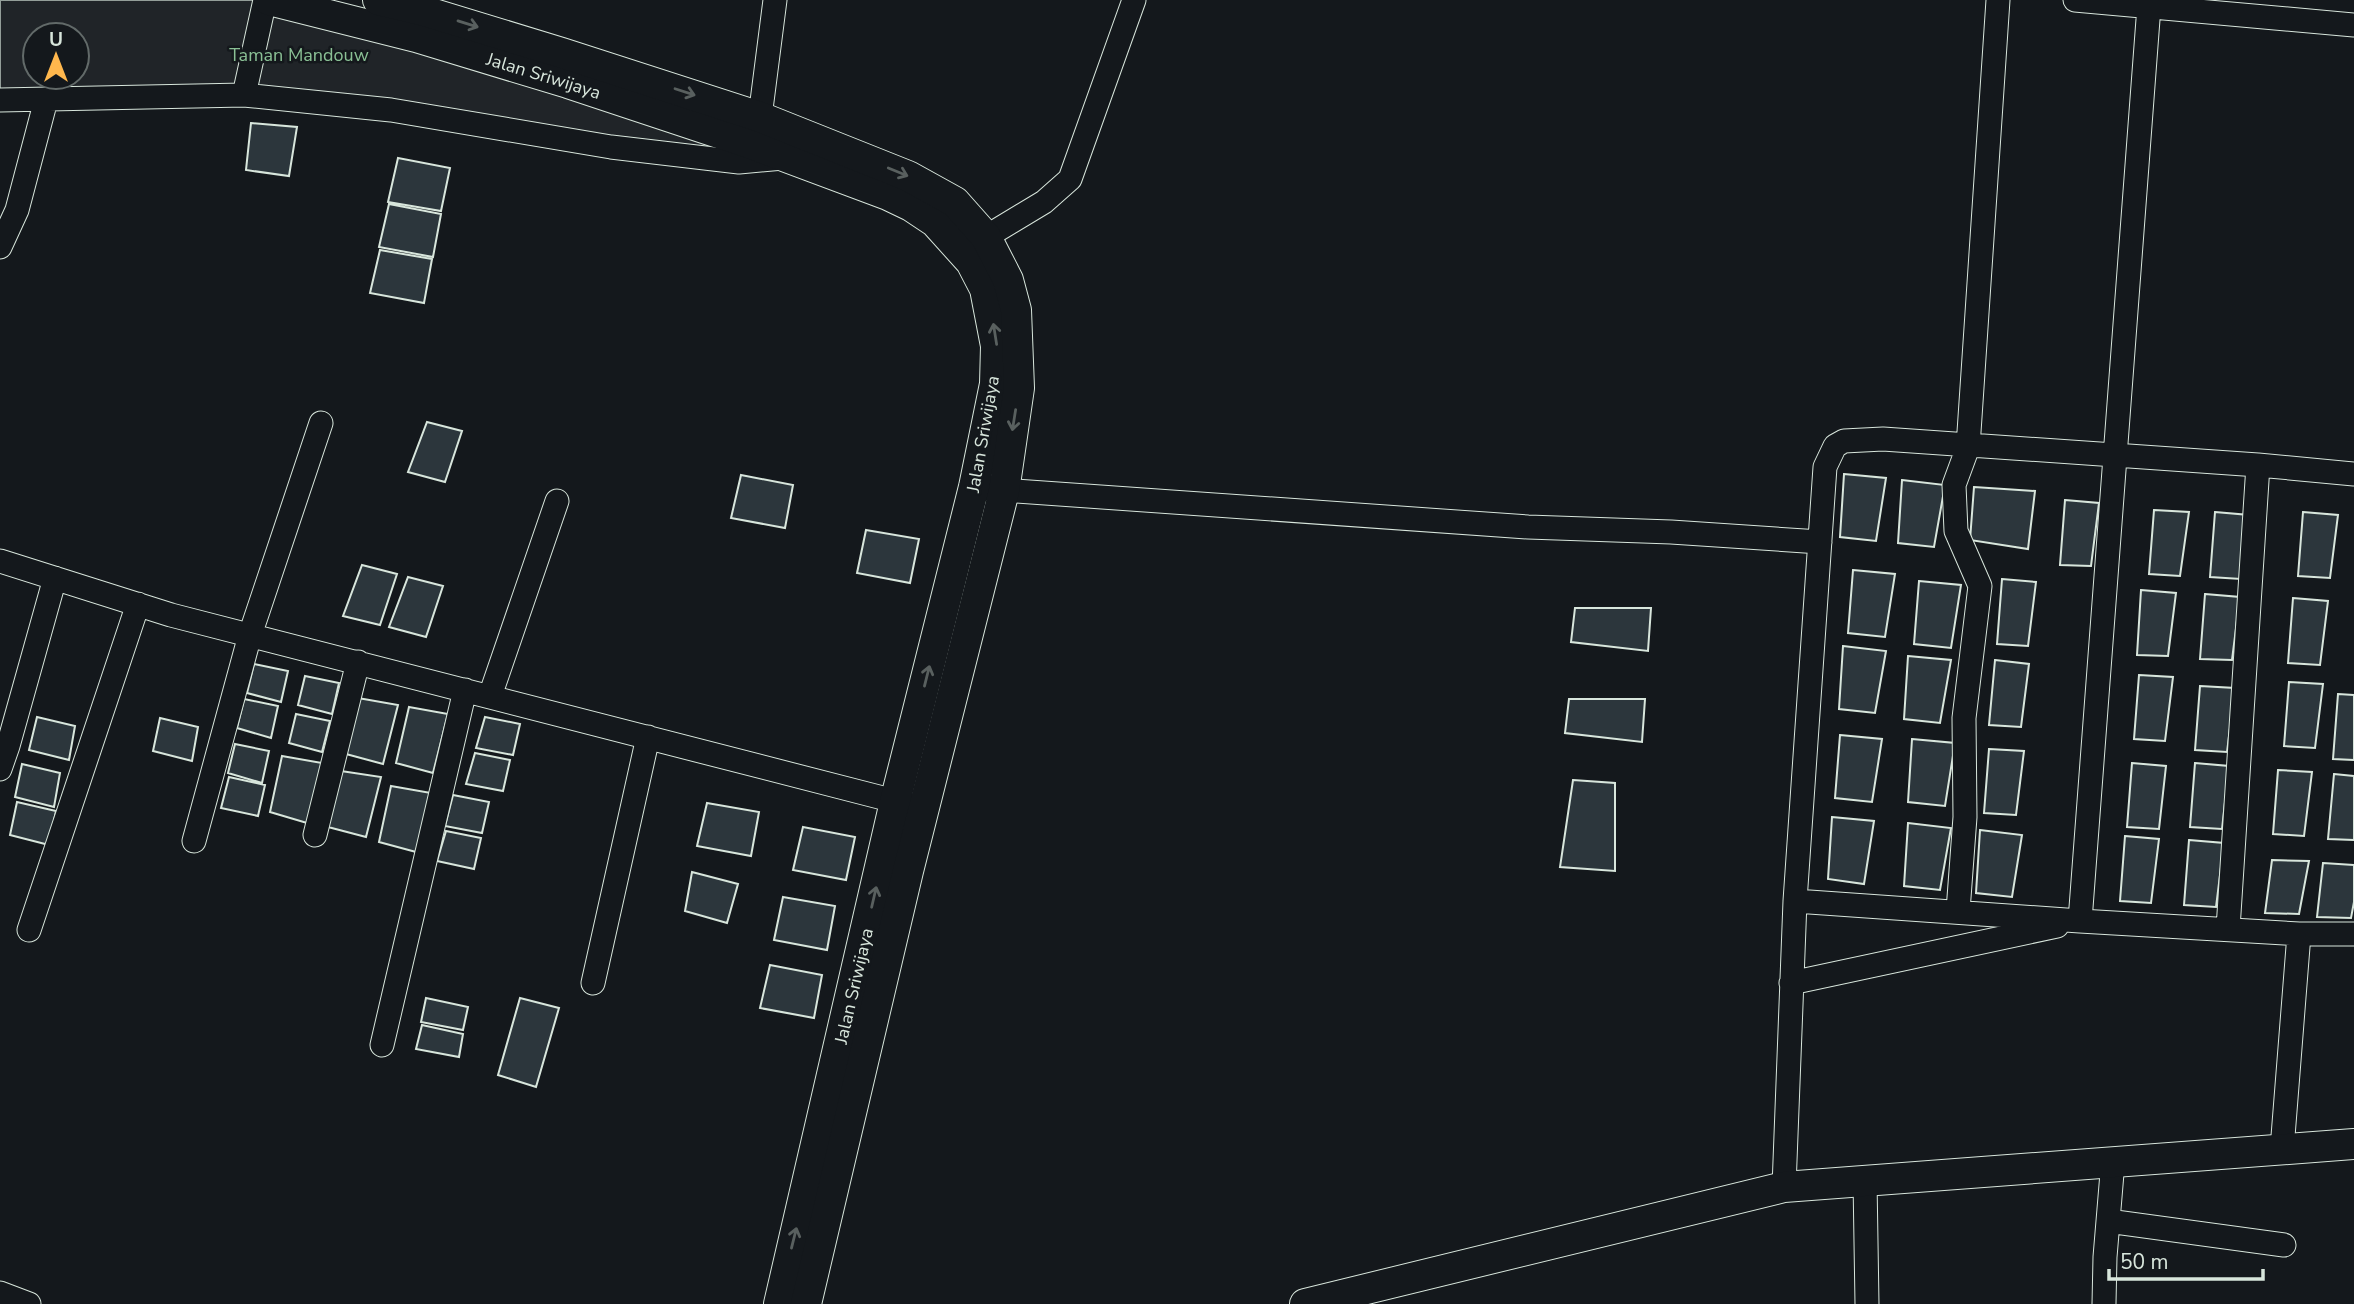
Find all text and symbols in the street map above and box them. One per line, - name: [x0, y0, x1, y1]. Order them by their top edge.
- one-way arrow: [456, 19, 478, 32]
- north arrow: [21, 21, 91, 91]
- text: U: [49, 27, 63, 53]
- park label: Taman Mandouw: [229, 43, 369, 67]
- street label: Jalan Sriwijaya: [483, 47, 604, 105]
- one-way arrow: [673, 87, 695, 100]
- one-way arrow: [886, 166, 908, 179]
- one-way arrow: [988, 323, 1001, 345]
- street label: Jalan Sriwijaya: [961, 374, 1005, 495]
- one-way arrow: [1007, 408, 1020, 431]
- one-way arrow: [922, 665, 935, 687]
- one-way arrow: [868, 886, 881, 909]
- street label: Jalan Sriwijaya: [829, 926, 879, 1047]
- one-way arrow: [788, 1227, 801, 1249]
- scale bar: [2109, 1238, 2263, 1282]
- text: 50 m: [2120, 1248, 2169, 1276]

